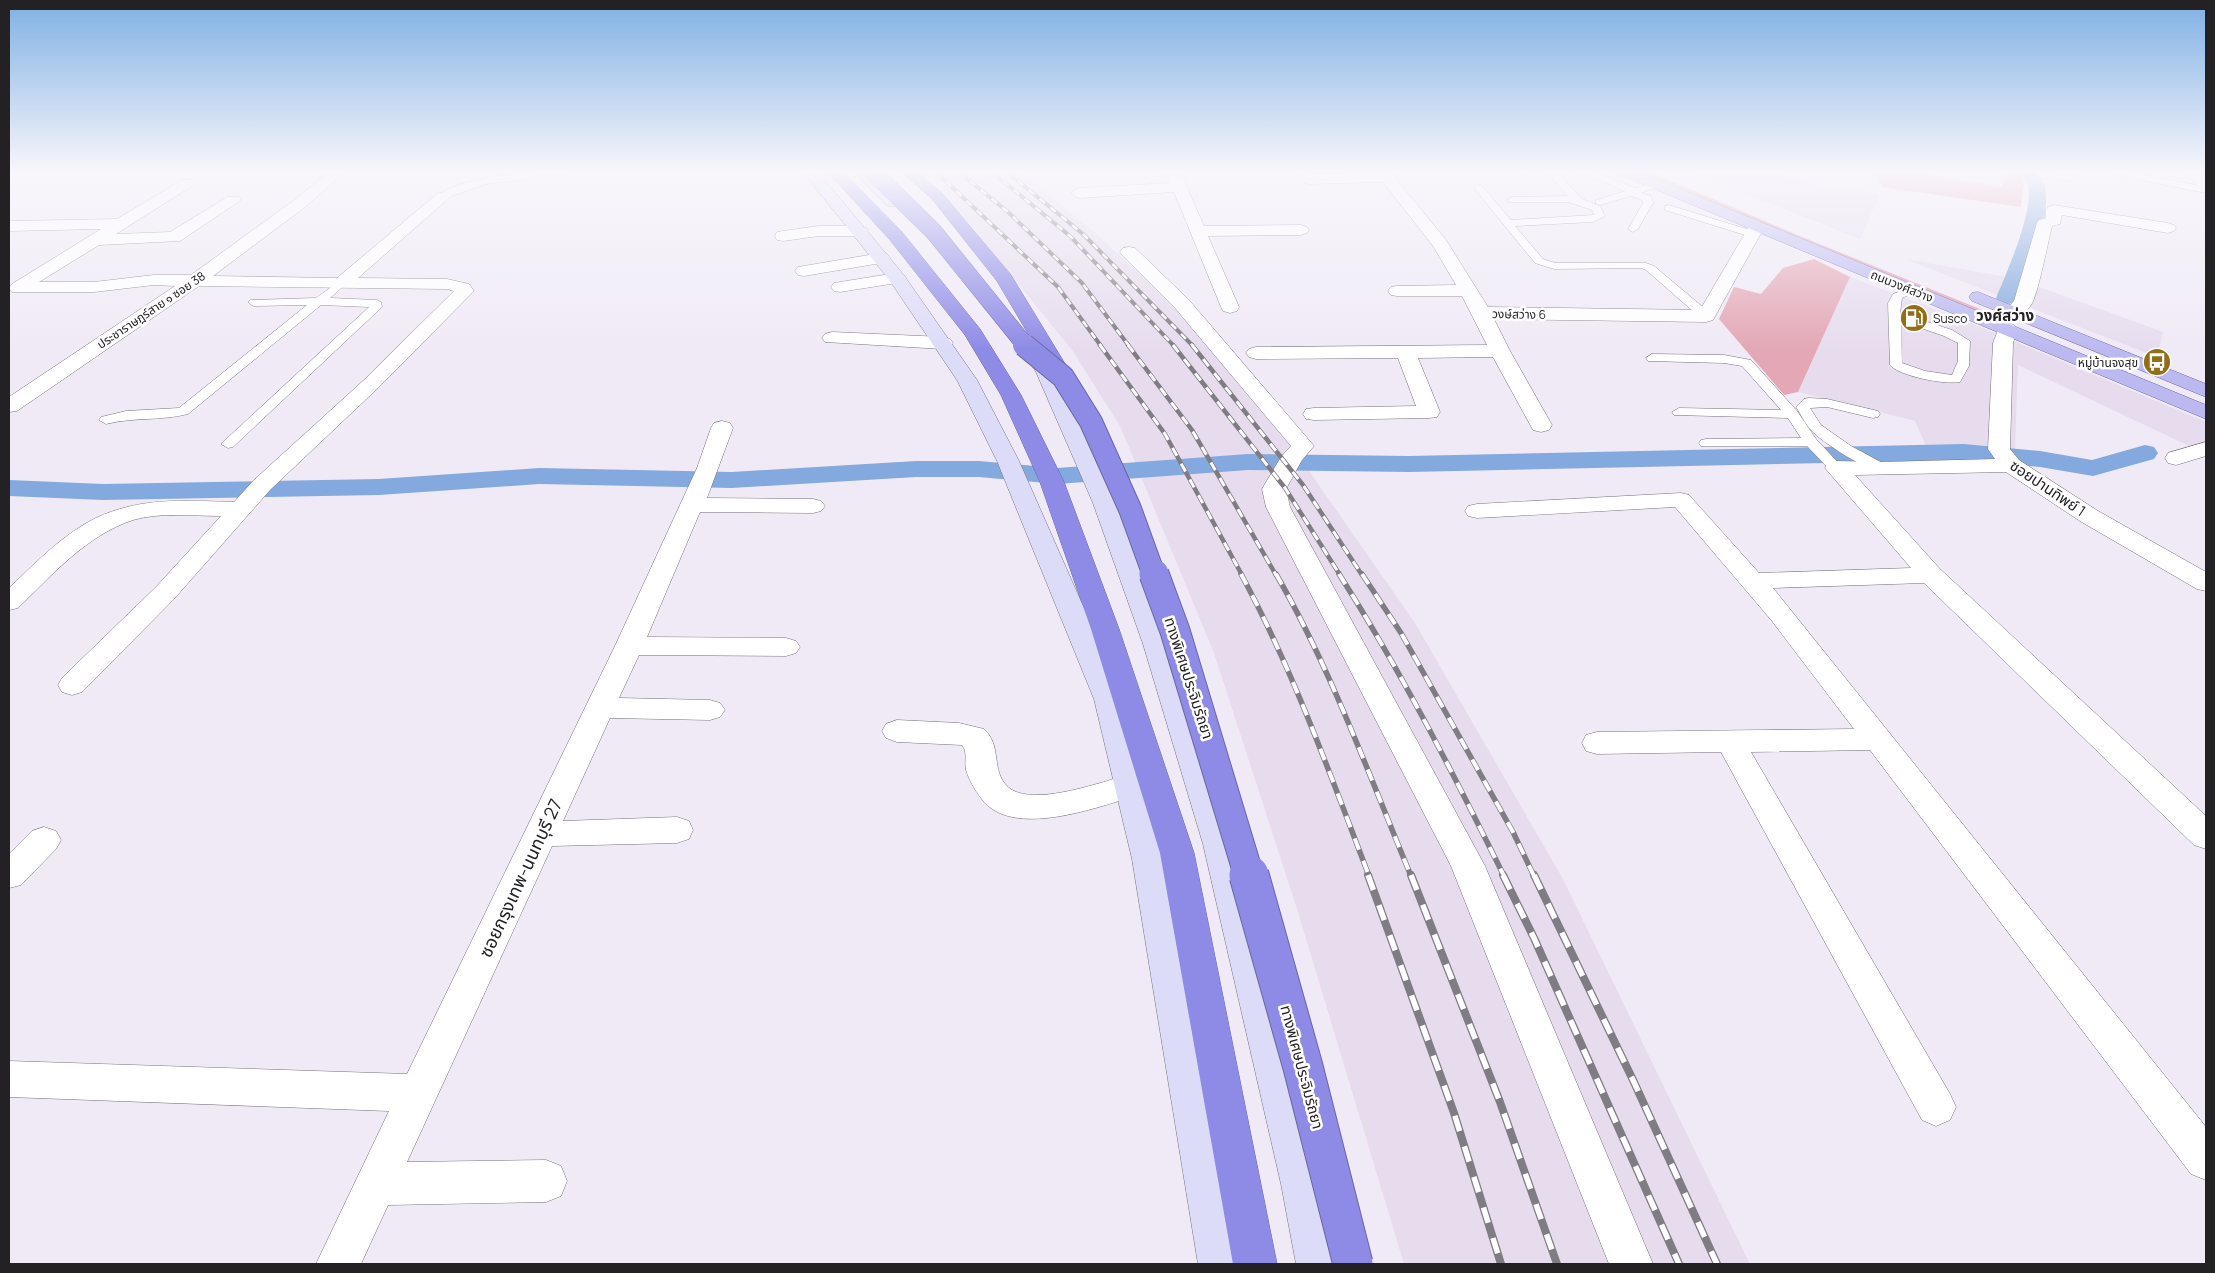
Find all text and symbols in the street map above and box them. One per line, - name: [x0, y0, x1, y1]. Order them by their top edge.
- street label: ถนนวงศ์สว่าง: [1868, 266, 1936, 306]
- street label: ประชาราษฎร์สาย ๑ ซอย 38: [94, 267, 208, 353]
- fuel station icon: Susco: [1899, 303, 1929, 333]
- street label: วงษ์สว่าง 6: [1492, 305, 1546, 323]
- district label: วงศ์สว่าง: [1976, 305, 2034, 326]
- place label: Susco: [1933, 310, 1967, 327]
- bus stop icon: หมู่บ้านจงสุข: [2142, 347, 2172, 377]
- place label: หมู่บ้านจงสุข: [2078, 354, 2138, 371]
- street label: ซอยปานทิพย์ 1: [2006, 455, 2090, 521]
- street label: ทางพิเศษประจิมรัถยา: [1159, 614, 1219, 742]
- street label: ซอยกรุงเทพ-นนทบุรี 27: [473, 795, 567, 961]
- street label: ทางพิเศษประจิมรัถยา: [1275, 1003, 1329, 1131]

